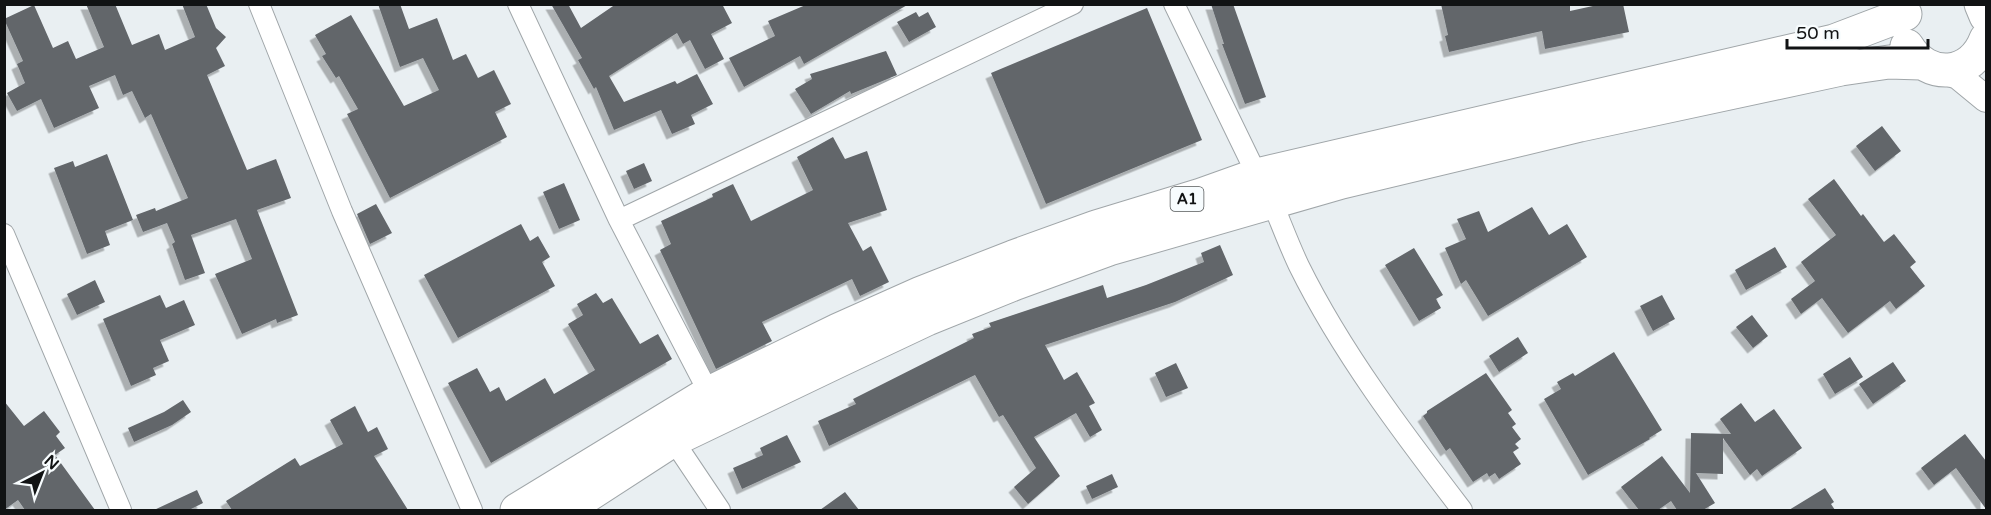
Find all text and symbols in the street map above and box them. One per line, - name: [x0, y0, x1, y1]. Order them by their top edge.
- scale bar: [1787, 12, 1928, 50]
- text: 50 m: [1796, 22, 1840, 44]
- road number: A1: [1170, 187, 1204, 211]
- north arrow: [12, 443, 72, 503]
- text: N: [40, 451, 63, 474]

